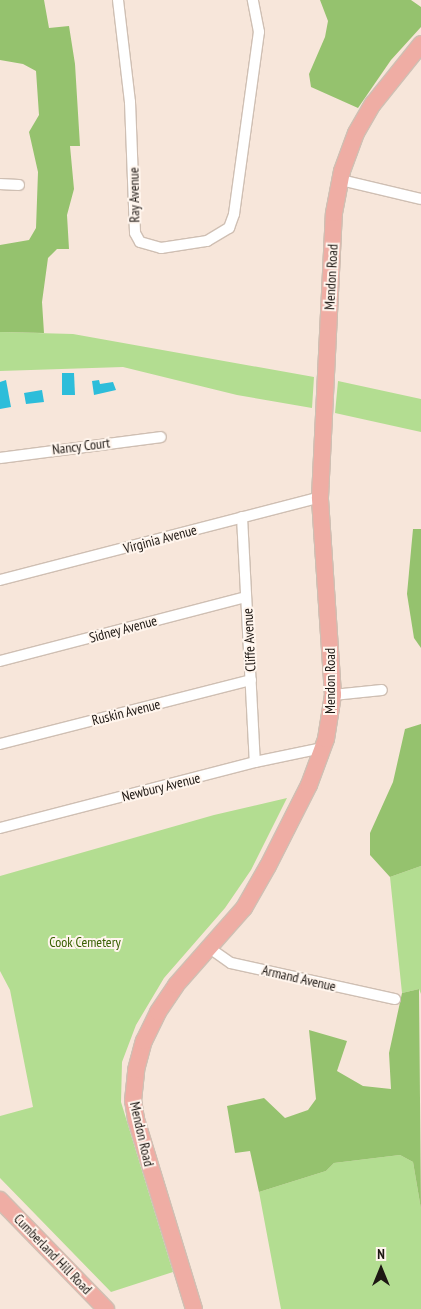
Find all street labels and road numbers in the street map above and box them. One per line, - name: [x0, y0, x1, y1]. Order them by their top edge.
- street label: Ray Avenue: [125, 167, 143, 223]
- street label: Mendon Road: [321, 244, 341, 310]
- street label: Nancy Court: [51, 434, 111, 458]
- street label: Virginia Avenue: [121, 521, 199, 557]
- street label: Cliffe Avenue: [239, 608, 259, 672]
- street label: Sidney Avenue: [87, 612, 159, 646]
- street label: Mendon Road: [322, 648, 338, 714]
- street label: Ruskin Avenue: [90, 695, 162, 729]
- street label: Newbury Avenue: [120, 769, 202, 805]
- street label: Armand Avenue: [260, 961, 338, 995]
- street label: Mendon Road: [126, 1100, 158, 1168]
- street label: Cumberland Hill Road: [10, 1210, 96, 1298]

